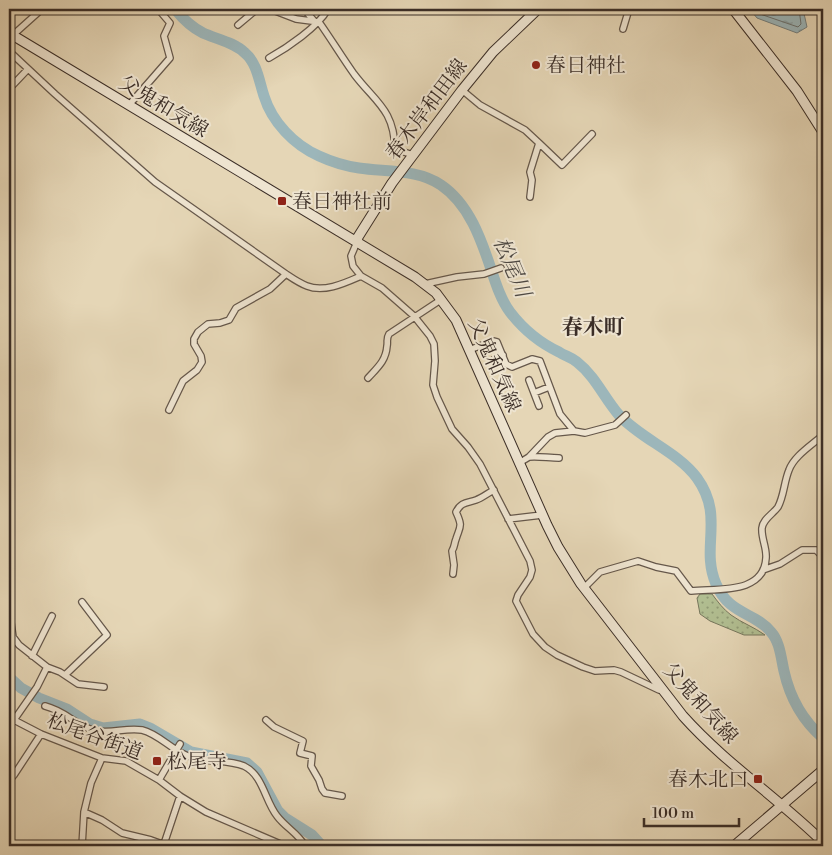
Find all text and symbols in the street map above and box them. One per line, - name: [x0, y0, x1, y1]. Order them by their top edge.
- street label: 春木岸和田線: [381, 54, 473, 165]
- place label: 春日神社: [546, 54, 626, 79]
- marker: 春日神社: [530, 59, 542, 71]
- street label: 父鬼和気線: [114, 71, 213, 144]
- place label: 春日神社前: [292, 190, 392, 215]
- marker: 春日神社前: [276, 195, 288, 207]
- water label: 松尾川: [487, 233, 536, 303]
- street label: 父鬼和気線: [462, 315, 525, 416]
- district label: 春木町: [562, 315, 625, 341]
- street label: 父鬼和気線: [657, 658, 743, 750]
- street label: 松尾谷街道: [43, 709, 146, 766]
- place label: 松尾寺: [167, 750, 227, 775]
- marker: 松尾寺: [151, 755, 163, 767]
- place label: 春木北口: [668, 768, 748, 793]
- marker: 春木北口: [752, 773, 764, 785]
- scale bar: [644, 795, 740, 827]
- text: 100 m: [652, 804, 694, 823]

